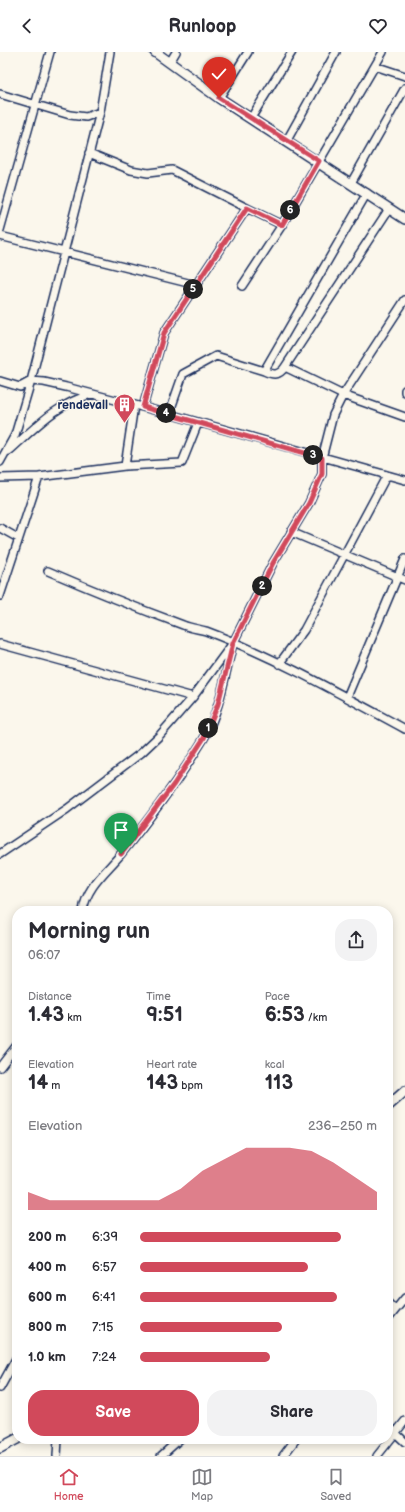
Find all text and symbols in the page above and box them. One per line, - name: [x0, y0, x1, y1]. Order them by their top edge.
- icon: back: [16, 15, 38, 37]
- icon: heart: [367, 15, 389, 37]
- text: Runloop: [169, 16, 236, 37]
- pin: [202, 57, 236, 98]
- icon: check: [208, 63, 230, 85]
- pin: 6: [280, 200, 300, 220]
- text: 6: [287, 203, 293, 216]
- pin: 5: [183, 279, 203, 299]
- text: 5: [190, 282, 196, 295]
- building icon: rendevall: [111, 392, 137, 425]
- place label: rendevall: [58, 398, 108, 413]
- pin: 4: [156, 403, 176, 423]
- text: 4: [163, 406, 169, 419]
- pin: 3: [303, 445, 323, 465]
- text: 3: [310, 448, 316, 461]
- pin: 2: [252, 576, 272, 596]
- text: 2: [259, 579, 265, 592]
- pin: 1: [198, 718, 218, 738]
- text: 1: [206, 721, 210, 734]
- pin: [104, 813, 138, 854]
- icon: arrive: [110, 819, 132, 841]
- text: Morning run: [28, 918, 150, 945]
- button: share: [335, 919, 377, 961]
- text: 06:07: [28, 947, 60, 963]
- text: Distance: [28, 990, 72, 1003]
- text: Time: [146, 990, 171, 1003]
- text: Pace: [265, 990, 290, 1003]
- text: 1.43: [28, 1003, 64, 1027]
- text: 9:51: [146, 1003, 183, 1027]
- text: 6:53: [265, 1003, 305, 1027]
- text: km: [64, 1011, 82, 1024]
- text: /km: [305, 1011, 327, 1024]
- text: Elevation: [28, 1058, 74, 1071]
- text: Heart rate: [146, 1058, 197, 1071]
- text: kcal: [265, 1058, 284, 1071]
- text: 14: [28, 1071, 48, 1095]
- text: 143: [146, 1071, 178, 1095]
- text: 113: [265, 1071, 293, 1095]
- text: m: [48, 1079, 60, 1092]
- text: bpm: [178, 1079, 203, 1092]
- text: Elevation: [28, 1118, 82, 1134]
- text: 236–250 m: [308, 1118, 377, 1134]
- text: 200 m: [28, 1229, 66, 1245]
- text: 6:39: [92, 1229, 118, 1245]
- text: 400 m: [28, 1259, 66, 1275]
- text: 6:57: [92, 1259, 116, 1275]
- text: 600 m: [28, 1289, 67, 1305]
- text: 6:41: [92, 1289, 116, 1305]
- text: 800 m: [28, 1319, 67, 1335]
- text: 7:15: [92, 1319, 114, 1335]
- text: 1.0 km: [28, 1349, 66, 1365]
- text: 7:24: [92, 1349, 116, 1365]
- button: Save: [28, 1390, 199, 1436]
- button: Share: [207, 1390, 377, 1436]
- tab: Home: [54, 1466, 84, 1503]
- tab: Map: [191, 1466, 213, 1503]
- tab: Saved: [320, 1466, 351, 1503]

